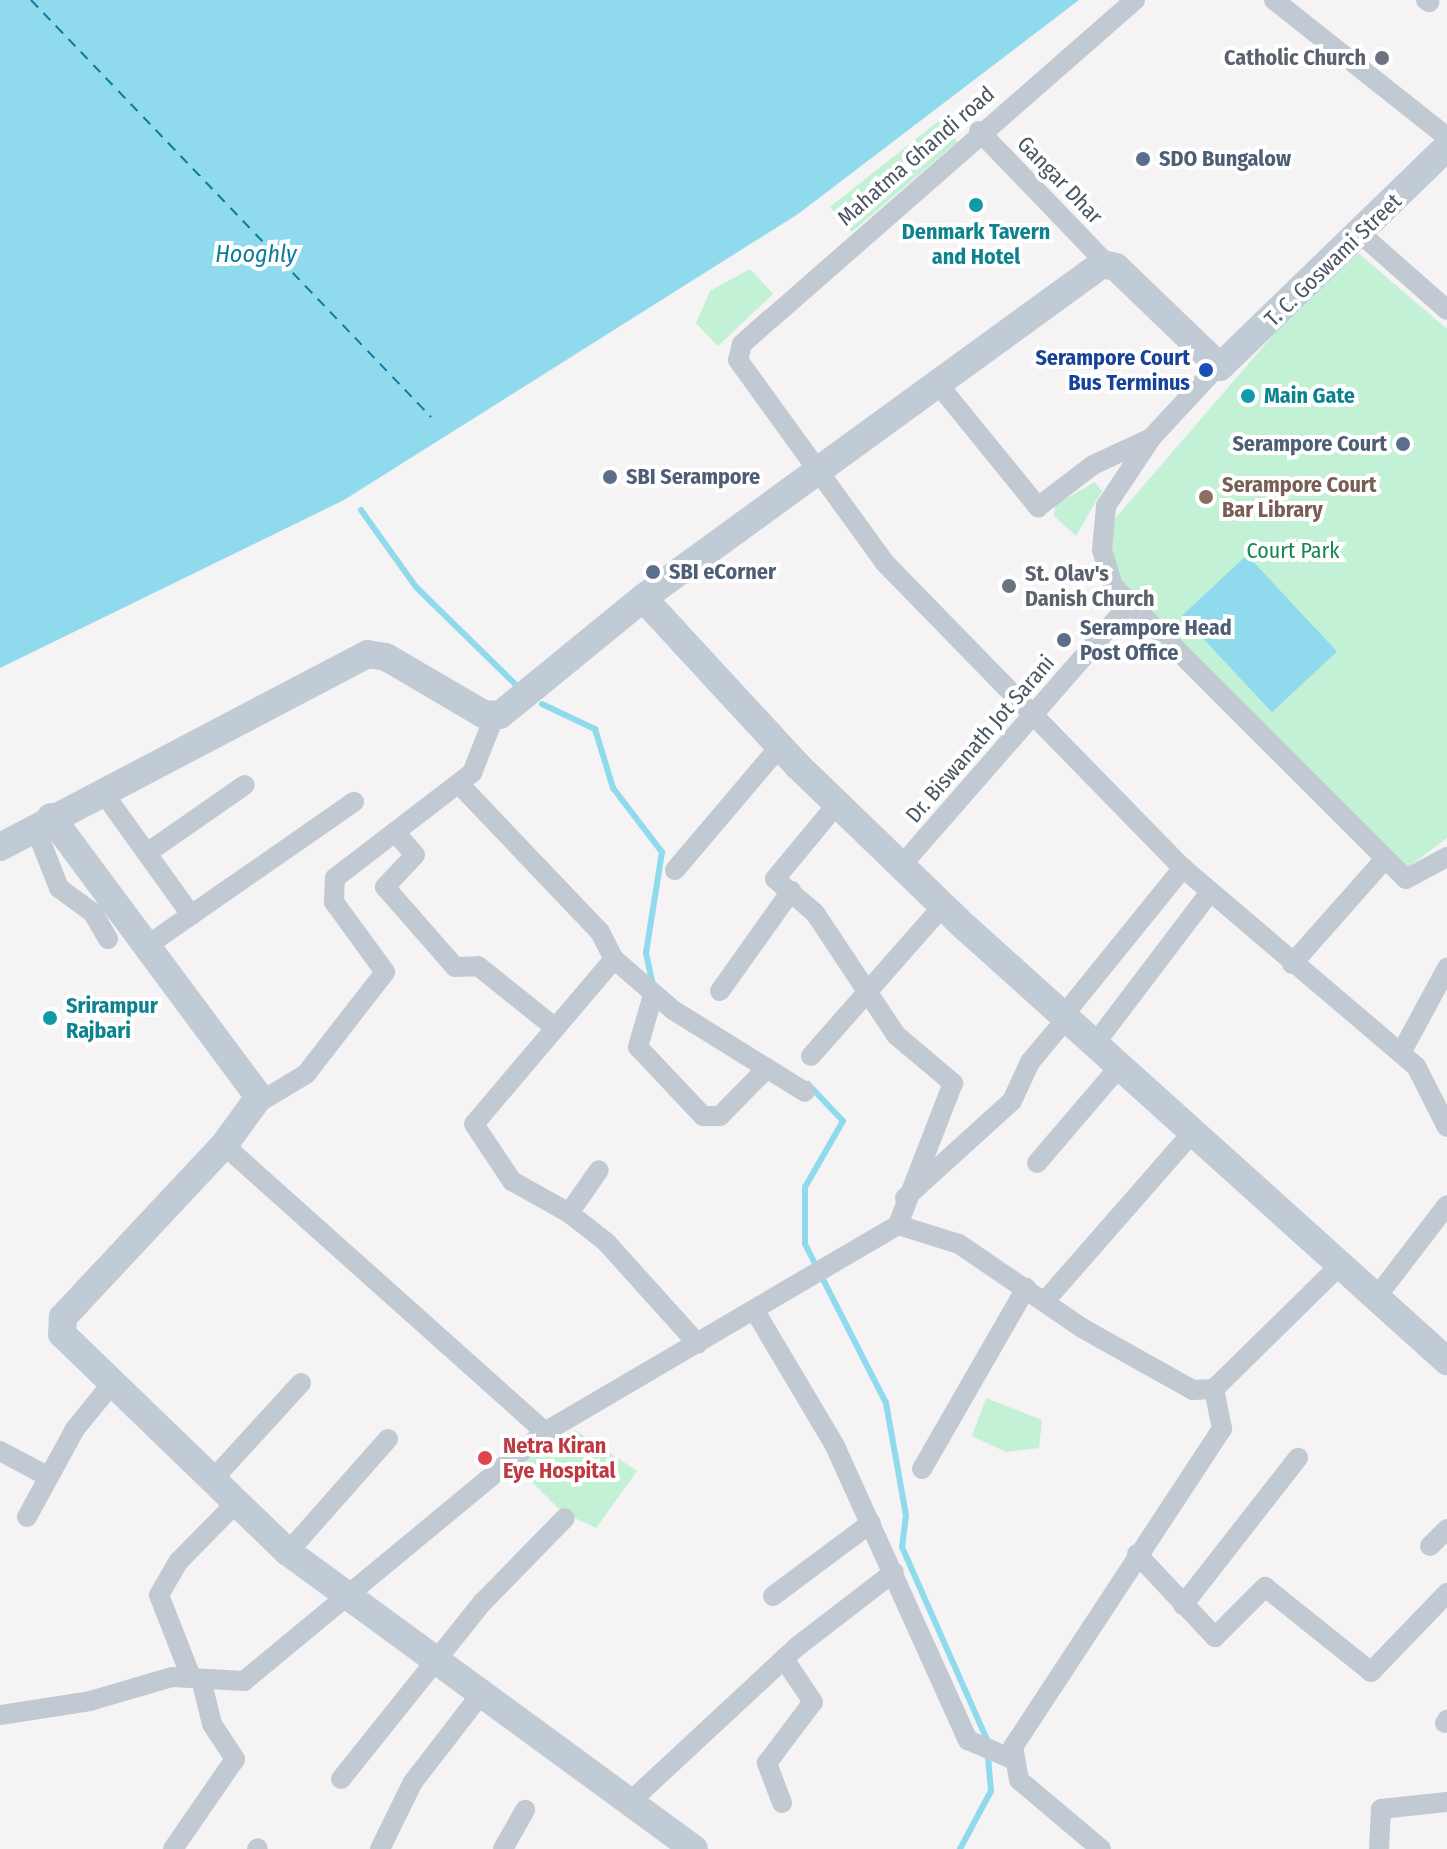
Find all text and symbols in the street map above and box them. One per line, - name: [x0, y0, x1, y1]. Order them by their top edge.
- place label: Catholic Church: [1224, 45, 1366, 71]
- marker: Catholic Church: [1373, 49, 1391, 67]
- street label: Mahatma Ghandi road: [832, 81, 1000, 231]
- street label: Gangar Dhar: [1012, 131, 1108, 229]
- place label: SDO Bungalow: [1159, 146, 1291, 172]
- marker: SDO Bungalow: [1134, 150, 1152, 168]
- street label: T. C. Goswami Street: [1259, 188, 1407, 332]
- marker: Denmark Tavern and Hotel: [967, 196, 985, 214]
- place label: Denmark Tavern and Hotel: [902, 218, 1050, 270]
- water label: Hooghly: [215, 241, 297, 269]
- place label: Serampore Court Bus Terminus: [1035, 344, 1190, 396]
- marker: Serampore Court Bus Terminus: [1197, 361, 1215, 379]
- place label: Main Gate: [1264, 383, 1355, 409]
- marker: Main Gate: [1239, 387, 1257, 405]
- place label: Serampore Court: [1232, 431, 1387, 457]
- marker: Serampore Court: [1394, 435, 1412, 453]
- place label: SBI Serampore: [626, 464, 760, 490]
- marker: SBI Serampore: [601, 468, 619, 486]
- place label: Serampore Court Bar Library: [1222, 471, 1377, 522]
- marker: Serampore Court Bar Library: [1197, 488, 1215, 506]
- park label: Court Park: [1247, 538, 1339, 564]
- place label: SBI eCorner: [669, 559, 776, 585]
- place label: St. Olav's Danish Church: [1025, 560, 1155, 612]
- marker: SBI eCorner: [644, 563, 662, 581]
- marker: St. Olav's Danish Church: [1000, 577, 1018, 595]
- place label: Serampore Head Post Office: [1080, 614, 1232, 666]
- marker: Serampore Head Post Office: [1055, 631, 1073, 649]
- street label: Dr. Biswanath Jot Sarani: [900, 650, 1060, 828]
- place label: Srirampur Rajbari: [66, 992, 158, 1044]
- marker: Srirampur Rajbari: [41, 1009, 59, 1027]
- place label: Netra Kiran Eye Hospital: [503, 1432, 616, 1484]
- marker: Netra Kiran Eye Hospital: [474, 1447, 496, 1469]

